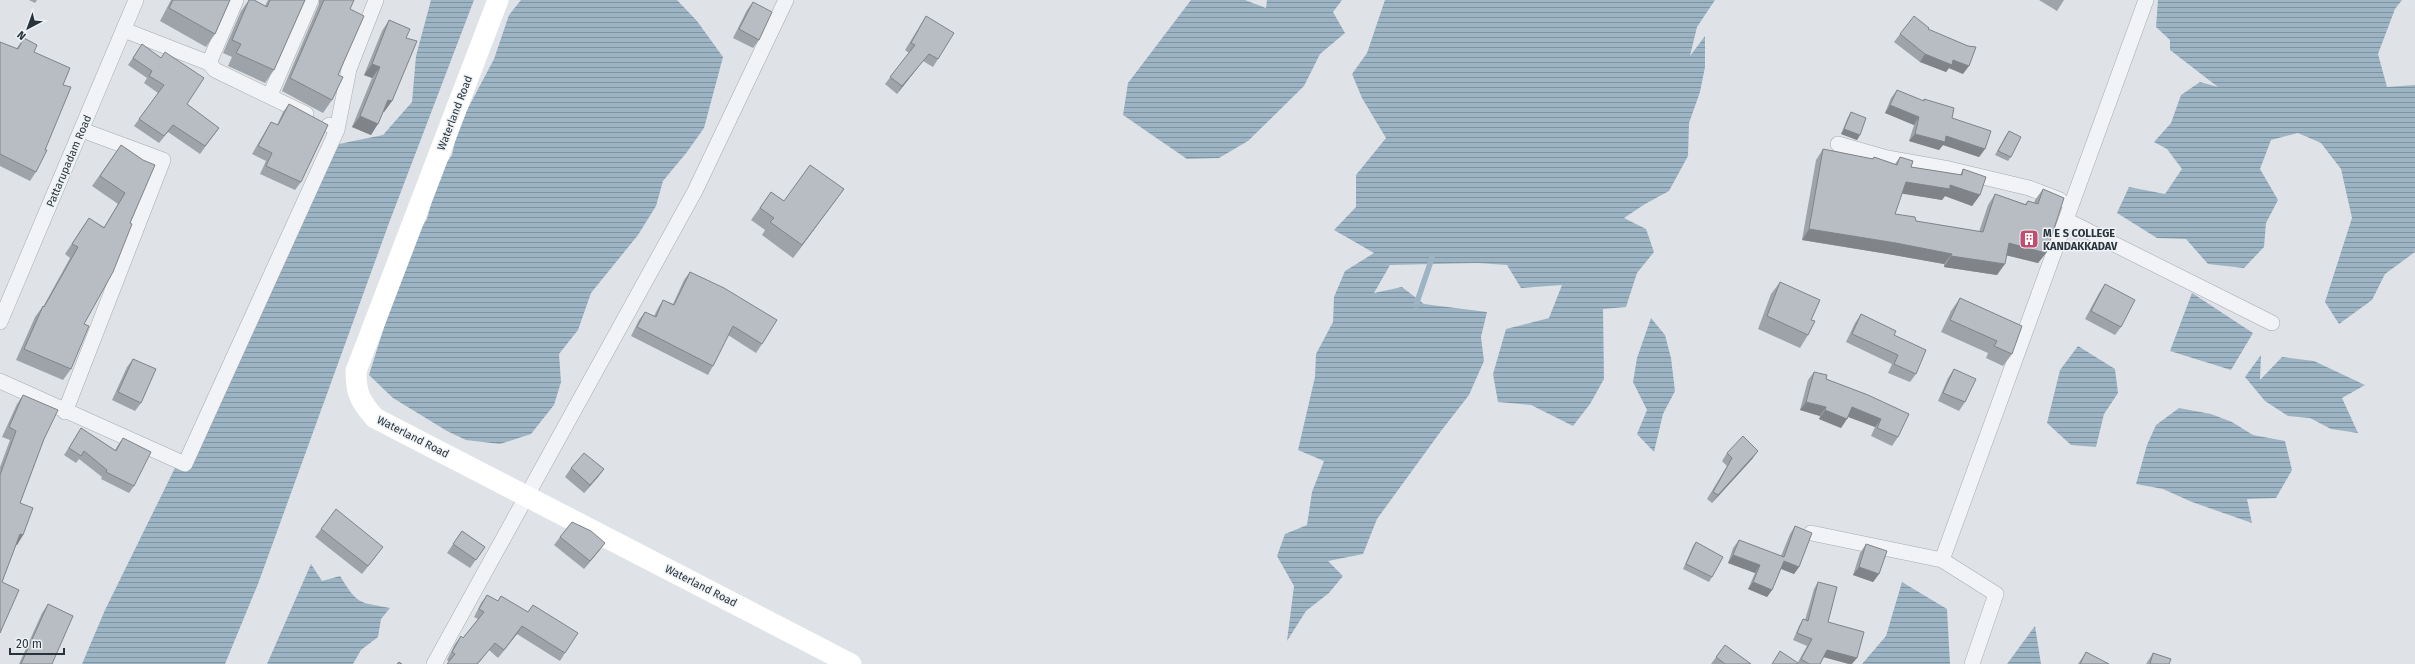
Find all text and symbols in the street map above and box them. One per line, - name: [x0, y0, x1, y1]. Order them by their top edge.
- north arrow: [8, 8, 48, 48]
- text: N: [15, 28, 29, 42]
- street label: Waterland Road: [435, 74, 475, 152]
- street label: Pattarupadam Road: [44, 113, 94, 209]
- place label: M E S COLLEGE KANDAKKADAV: [2043, 227, 2118, 253]
- building icon: M E S COLLEGE KANDAKKADAV: [2018, 228, 2040, 250]
- street label: Waterland Road: [375, 413, 451, 461]
- street label: Waterland Road: [663, 562, 739, 610]
- scale bar: [10, 630, 64, 656]
- text: 20 m: [16, 637, 42, 651]

